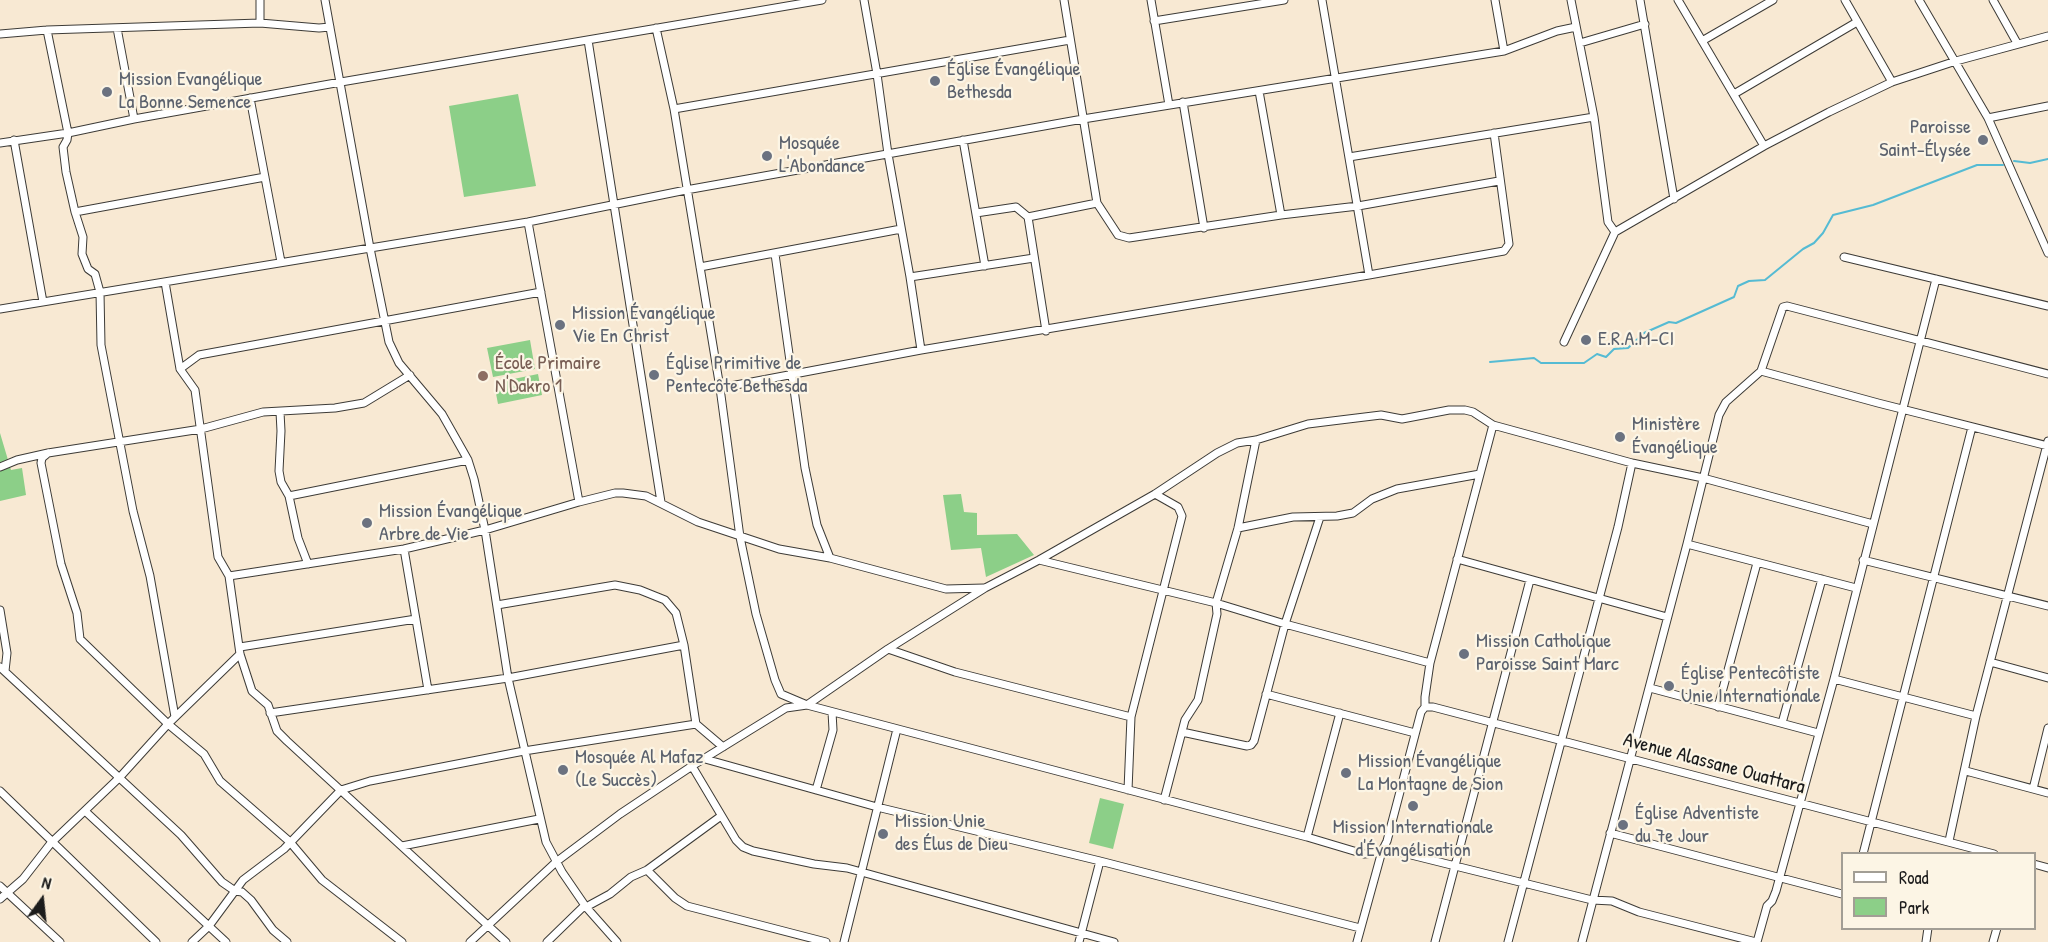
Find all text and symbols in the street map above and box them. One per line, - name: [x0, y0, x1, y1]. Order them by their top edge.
- place label: Église Évangélique Bethesda: [947, 58, 1080, 105]
- place label: Mission Evangélique La Bonne Semence: [119, 68, 263, 115]
- marker: Église Évangélique Bethesda: [928, 74, 942, 88]
- marker: Mission Evangélique La Bonne Semence: [100, 85, 114, 99]
- place label: Paroisse Saint-Élysée: [1879, 116, 1971, 163]
- place label: Mosquée L'Abondance: [779, 132, 865, 179]
- marker: Paroisse Saint-Élysée: [1976, 133, 1990, 147]
- marker: Mosquée L'Abondance: [760, 149, 774, 163]
- place label: Mission Évangélique Vie En Christ: [572, 302, 716, 349]
- marker: Mission Évangélique Vie En Christ: [553, 318, 567, 332]
- place label: E.R.A.M-CI: [1598, 328, 1674, 352]
- marker: E.R.A.M-CI: [1579, 333, 1593, 347]
- place label: École Primaire N'Dakro 1: [495, 352, 601, 399]
- place label: Église Primitive de Pentecôte Bethesda: [666, 352, 807, 399]
- marker: Église Primitive de Pentecôte Bethesda: [647, 368, 661, 382]
- marker: École Primaire N'Dakro 1: [476, 369, 490, 383]
- place label: Ministère Évangélique: [1632, 413, 1718, 460]
- marker: Ministère Évangélique: [1613, 430, 1627, 444]
- place label: Mission Évangélique Arbre de Vie: [379, 500, 523, 547]
- marker: Mission Évangélique Arbre de Vie: [360, 516, 374, 530]
- place label: Mission Catholique Paroisse Saint Marc: [1476, 630, 1619, 677]
- marker: Mission Catholique Paroisse Saint Marc: [1457, 647, 1471, 661]
- place label: Église Pentecôtiste Unie Internationale: [1681, 662, 1821, 709]
- marker: Église Pentecôtiste Unie Internationale: [1662, 679, 1676, 693]
- street label: Avenue Alassane Ouattara: [1620, 728, 1808, 800]
- place label: Mosquée Al Mafaz (Le Succès): [575, 746, 703, 793]
- place label: Mission Évangélique La Montagne de Sion: [1358, 750, 1503, 797]
- marker: Mosquée Al Mafaz (Le Succès): [556, 763, 570, 777]
- marker: Mission Évangélique La Montagne de Sion: [1339, 766, 1353, 780]
- marker: Mission Internationale d'Évangélisation: [1406, 799, 1420, 813]
- place label: Église Adventiste du 7e Jour: [1635, 802, 1759, 849]
- place label: Mission Unie des Élus de Dieu: [895, 810, 1008, 857]
- place label: Mission Internationale d'Évangélisation: [1333, 816, 1493, 863]
- marker: Église Adventiste du 7e Jour: [1616, 818, 1630, 832]
- marker: Mission Unie des Élus de Dieu: [876, 827, 890, 841]
- legend: [1841, 852, 2036, 930]
- text: Road: [1899, 865, 1929, 890]
- north arrow: [12, 870, 72, 930]
- text: N: [40, 871, 54, 894]
- text: Park: [1899, 895, 1929, 920]

